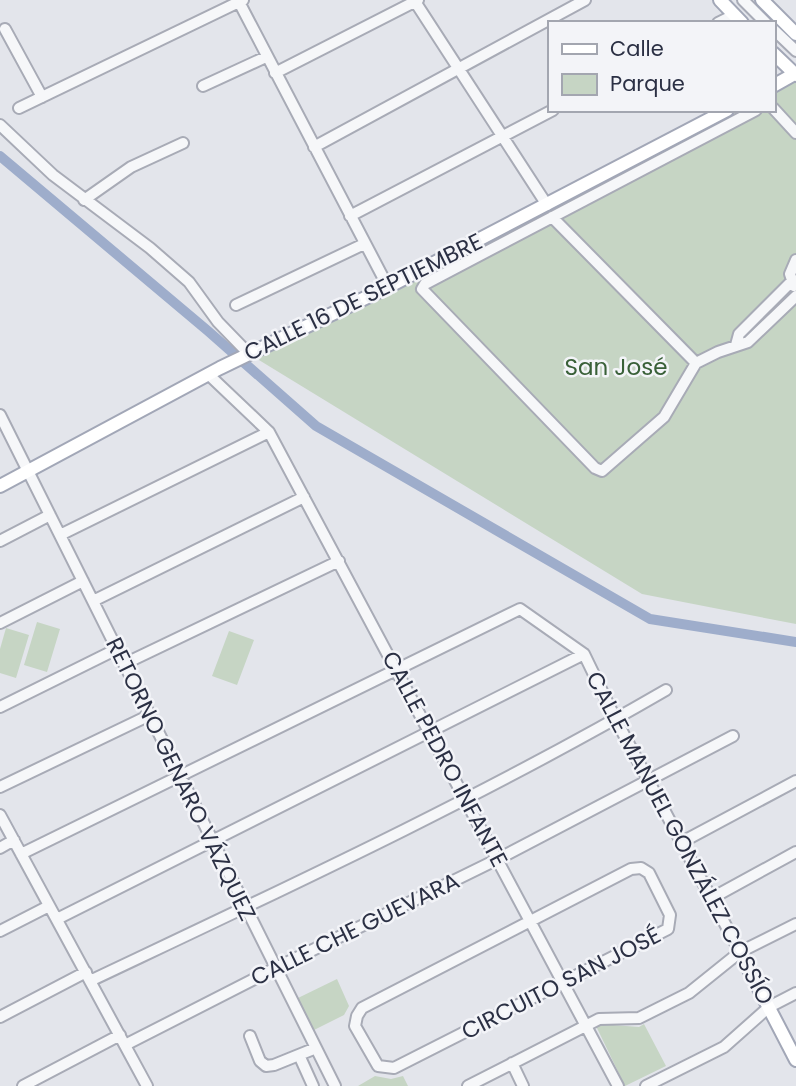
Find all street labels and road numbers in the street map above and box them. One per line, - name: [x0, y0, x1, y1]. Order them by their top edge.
- street label: CALLE 16 DE SEPTIEMBRE: [238, 225, 488, 369]
- street label: RETORNO GENARO VÁZQUEZ: [98, 632, 264, 926]
- street label: CALLE PEDRO INFANTE: [375, 646, 515, 872]
- street label: CALLE MANUEL GONZÁLEZ COSSÍO: [578, 666, 782, 1010]
- street label: CALLE CHE GUEVARA: [245, 865, 465, 993]
- street label: CIRCUITO SAN JOSÉ: [456, 919, 666, 1047]

